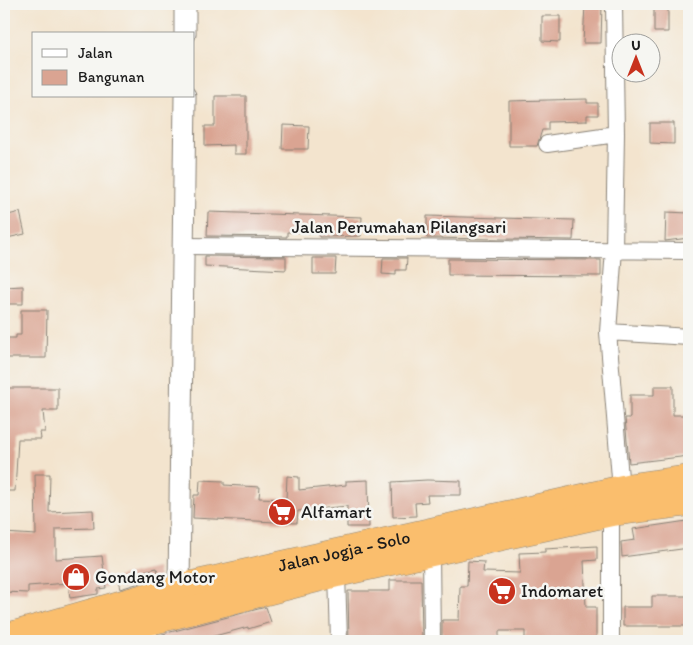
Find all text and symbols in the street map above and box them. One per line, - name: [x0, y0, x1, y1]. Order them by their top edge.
- legend: [32, 32, 195, 98]
- north arrow: [610, 32, 660, 82]
- text: U: [631, 37, 641, 54]
- text: Jalan: [78, 44, 112, 62]
- text: Bangunan: [78, 68, 145, 86]
- street label: Jalan Perumahan Pilangsari: [292, 216, 506, 238]
- supermarket icon: Alfamart: [267, 497, 297, 527]
- place label: Alfamart: [301, 501, 372, 523]
- street label: Jalan Jogja - Solo: [276, 526, 412, 577]
- shop icon: Gondang Motor: [61, 562, 91, 592]
- place label: Gondang Motor: [95, 566, 216, 588]
- supermarket icon: Indomaret: [487, 576, 517, 606]
- place label: Indomaret: [521, 580, 604, 602]

